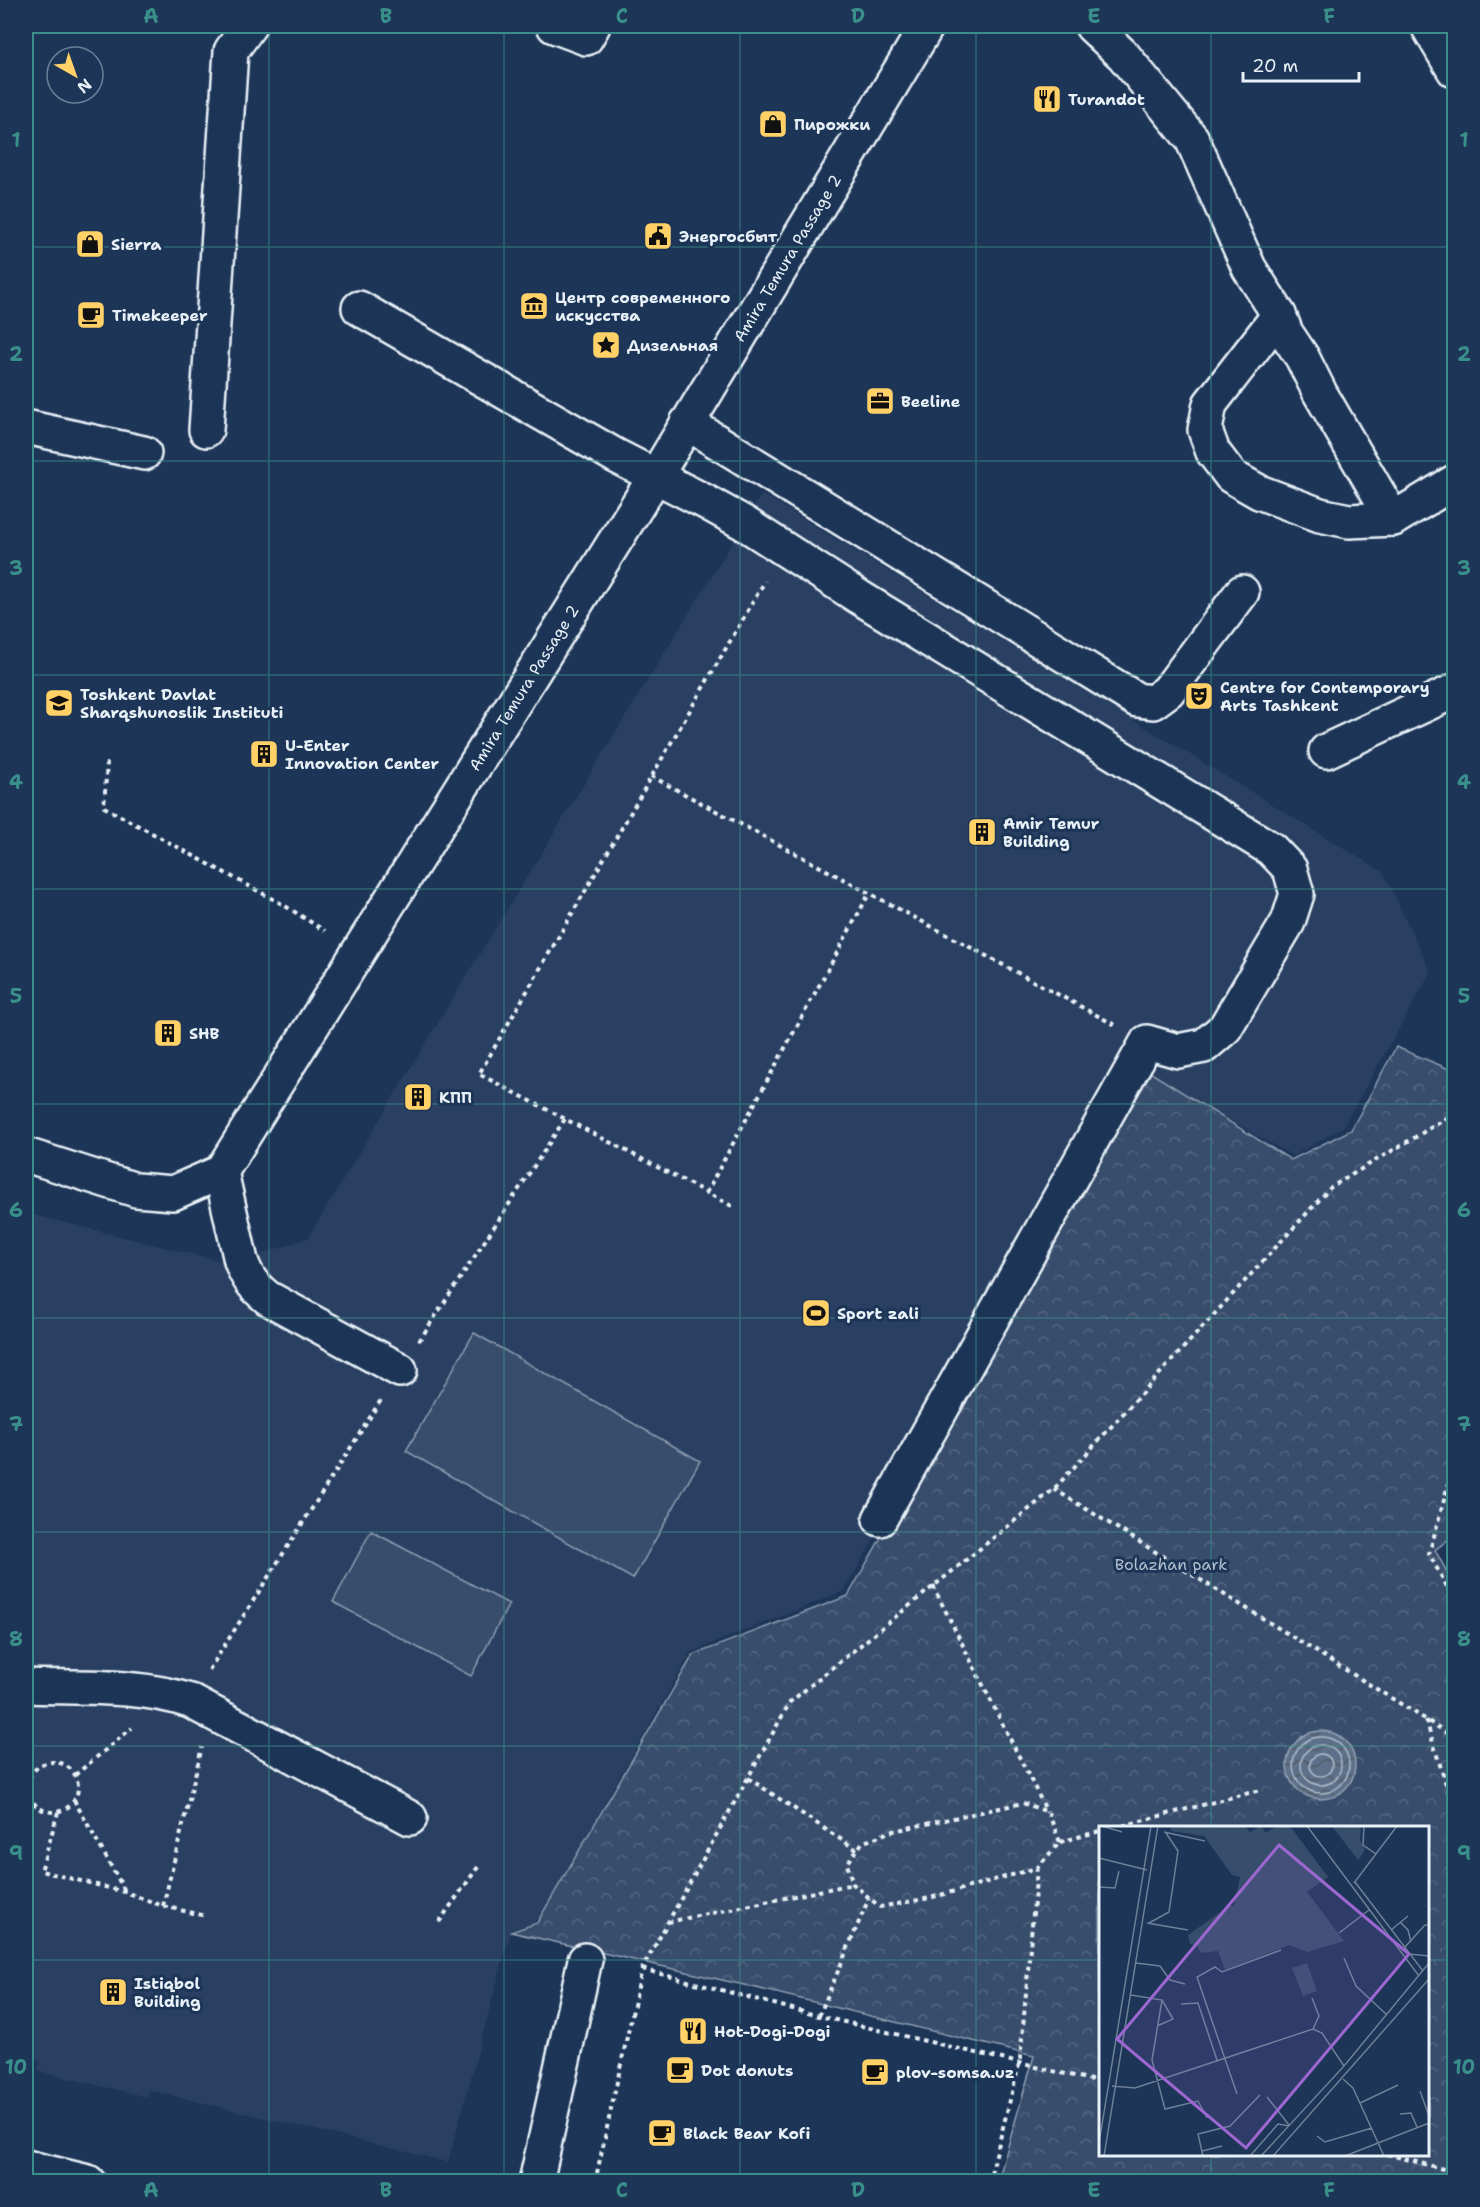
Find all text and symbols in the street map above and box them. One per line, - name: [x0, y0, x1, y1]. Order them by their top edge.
- text: A: [143, 3, 159, 29]
- text: B: [380, 3, 392, 29]
- text: C: [616, 3, 628, 29]
- text: D: [851, 3, 865, 29]
- text: E: [1087, 3, 1101, 29]
- text: F: [1323, 3, 1335, 29]
- north arrow: [45, 45, 105, 105]
- scale bar: [1243, 45, 1358, 83]
- text: 20 m: [1252, 54, 1298, 78]
- text: N: [73, 74, 96, 98]
- restaurant icon: Turandot: [1031, 83, 1063, 115]
- place label: Turandot: [1068, 89, 1145, 110]
- shop icon: Пирожки: [757, 108, 789, 140]
- place label: Пирожки: [794, 114, 870, 135]
- text: 1: [11, 127, 21, 153]
- text: 1: [1459, 127, 1469, 153]
- street label: Amira Temura Passage 2: [728, 170, 846, 346]
- public building icon: Энергосбыт: [642, 220, 674, 252]
- place label: Энергосбыт: [679, 226, 778, 247]
- shop icon: Sierra: [74, 228, 106, 260]
- place label: Sierra: [111, 234, 162, 255]
- place label: Центр современного искусства: [555, 287, 730, 326]
- museum icon: Центр современного искусства: [518, 290, 550, 322]
- cafe icon: Timekeeper: [75, 299, 107, 331]
- place label: Timekeeper: [112, 305, 208, 326]
- place icon: Дизельная: [590, 329, 622, 361]
- place label: Дизельная: [627, 335, 718, 356]
- text: 2: [9, 341, 23, 367]
- text: 2: [1457, 341, 1471, 367]
- office icon: Beeline: [864, 385, 896, 417]
- place label: Beeline: [901, 391, 961, 412]
- text: 3: [9, 555, 23, 581]
- text: 3: [1457, 555, 1471, 581]
- street label: Amira Temura Passage 2: [464, 601, 583, 775]
- place label: Centre for Contemporary Arts Tashkent: [1220, 677, 1430, 716]
- theatre icon: Centre for Contemporary Arts Tashkent: [1183, 680, 1215, 712]
- place label: Toshkent Davlat Sharqshunoslik Instituti: [80, 684, 283, 723]
- school or university icon: Toshkent Davlat Sharqshunoslik Instituti: [43, 687, 75, 719]
- place label: U-Enter Innovation Center: [285, 735, 440, 774]
- building icon: U-Enter Innovation Center: [248, 738, 280, 770]
- text: 4: [9, 769, 23, 795]
- text: 4: [1457, 769, 1471, 795]
- place label: Amir Temur Building: [1003, 813, 1100, 852]
- building icon: Amir Temur Building: [966, 816, 998, 848]
- text: 5: [10, 983, 22, 1009]
- text: 5: [1458, 983, 1470, 1009]
- building icon: SHB: [152, 1017, 184, 1049]
- place label: SHB: [189, 1023, 220, 1044]
- building icon: КПП: [402, 1081, 434, 1113]
- place label: КПП: [439, 1087, 472, 1108]
- text: 6: [9, 1197, 23, 1223]
- text: 6: [1457, 1197, 1471, 1223]
- sports icon: Sport zali: [800, 1297, 832, 1329]
- place label: Sport zali: [837, 1303, 919, 1324]
- text: 7: [9, 1411, 23, 1437]
- text: 7: [1457, 1411, 1471, 1437]
- park label: Bolazhan park: [1115, 1554, 1227, 1575]
- text: 8: [9, 1626, 23, 1652]
- text: 8: [1457, 1626, 1471, 1652]
- inset map: [1099, 1826, 1429, 2156]
- text: 9: [9, 1840, 23, 1866]
- text: 9: [1457, 1840, 1471, 1866]
- place label: Istiqbol Building: [134, 1973, 201, 2012]
- building icon: Istiqbol Building: [97, 1976, 129, 2008]
- restaurant icon: Hot-Dogi-Dogi: [677, 2015, 709, 2047]
- place label: Hot-Dogi-Dogi: [714, 2021, 831, 2042]
- text: 10: [5, 2054, 27, 2080]
- cafe icon: Dot donuts: [664, 2054, 696, 2086]
- text: 10: [1453, 2054, 1475, 2080]
- cafe icon: plov-somsa.uz: [859, 2056, 891, 2088]
- place label: Dot donuts: [701, 2060, 794, 2081]
- place label: plov-somsa.uz: [896, 2062, 1015, 2083]
- cafe icon: Black Bear Kofi: [646, 2117, 678, 2149]
- place label: Black Bear Kofi: [683, 2123, 810, 2144]
- text: A: [143, 2177, 159, 2203]
- text: B: [380, 2177, 392, 2203]
- text: C: [616, 2177, 628, 2203]
- text: D: [851, 2177, 865, 2203]
- text: E: [1087, 2177, 1101, 2203]
- text: F: [1323, 2177, 1335, 2203]

